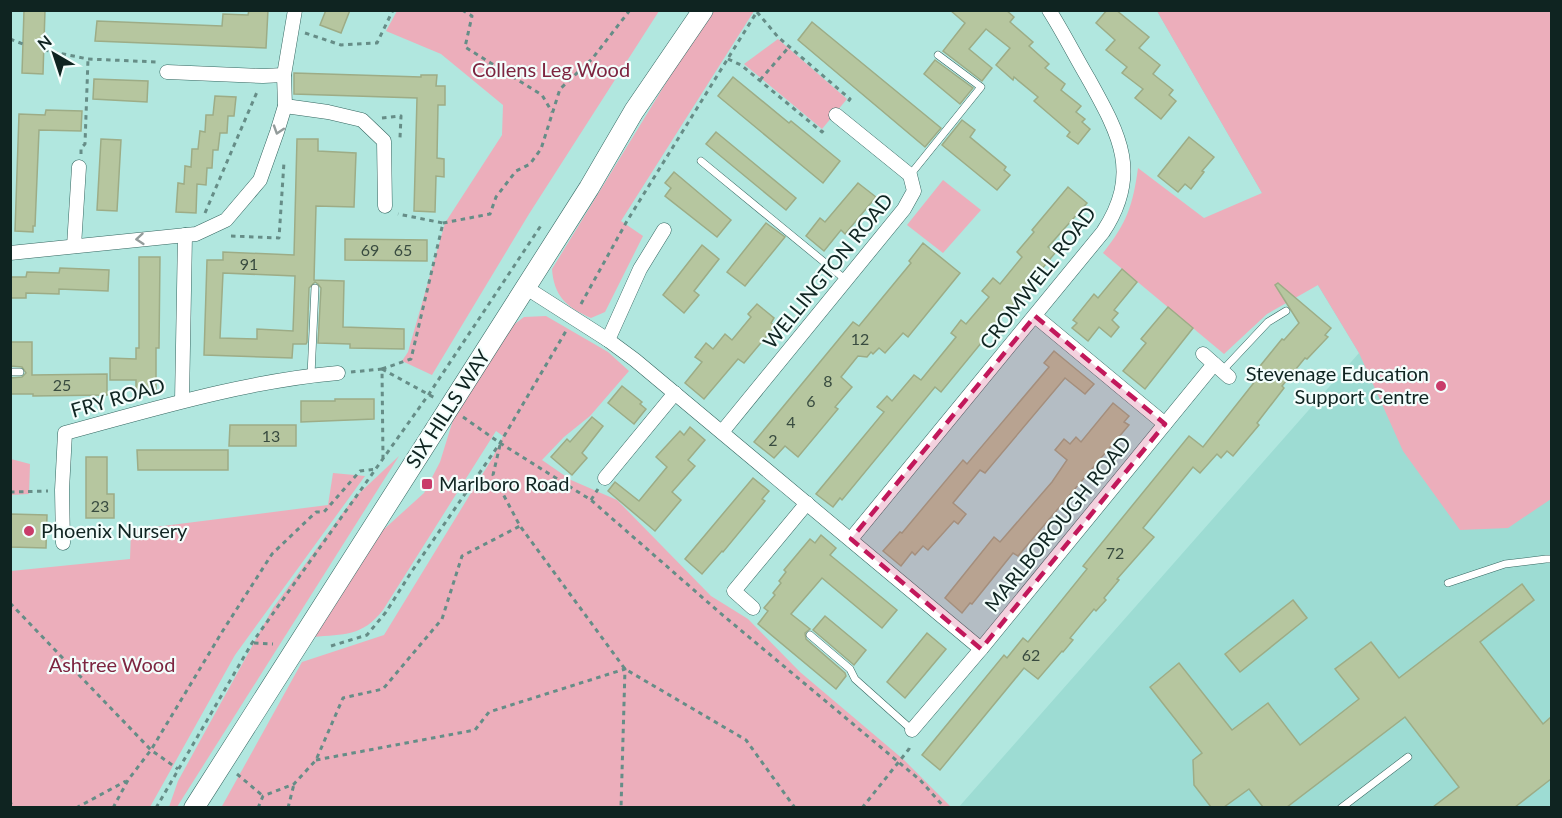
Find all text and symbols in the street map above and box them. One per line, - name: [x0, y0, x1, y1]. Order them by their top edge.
- north arrow: [24, 24, 84, 84]
- text: N: [33, 31, 55, 53]
- park label: Collens Leg Wood: [472, 57, 630, 81]
- one-way arrow: [273, 124, 285, 135]
- street label: WELLINGTON ROAD: [757, 188, 897, 353]
- street label: CROMWELL ROAD: [974, 201, 1100, 353]
- one-way arrow: [136, 232, 145, 245]
- house number: 69: [361, 240, 379, 259]
- house number: 65: [394, 240, 412, 259]
- house number: 91: [240, 254, 258, 273]
- house number: 12: [851, 329, 869, 348]
- street label: SIX HILLS WAY: [400, 344, 495, 472]
- place label: Stevenage Education Support Centre: [1246, 361, 1429, 408]
- house number: 8: [823, 371, 833, 390]
- street label: FRY ROAD: [68, 372, 168, 422]
- house number: 25: [53, 375, 71, 394]
- marker: Stevenage Education Support Centre: [1434, 379, 1448, 393]
- house number: 6: [806, 391, 816, 410]
- house number: 4: [786, 412, 796, 431]
- house number: 13: [262, 426, 280, 445]
- house number: 2: [768, 430, 778, 449]
- street label: MARLBOROUGH ROAD: [979, 431, 1135, 616]
- place label: Marlboro Road: [439, 471, 569, 495]
- marker: Marlboro Road: [420, 477, 434, 491]
- house number: 23: [91, 496, 109, 515]
- place label: Phoenix Nursery: [41, 518, 188, 542]
- marker: Phoenix Nursery: [22, 524, 36, 538]
- house number: 72: [1106, 543, 1124, 562]
- house number: 62: [1022, 645, 1040, 664]
- park label: Ashtree Wood: [49, 652, 175, 676]

